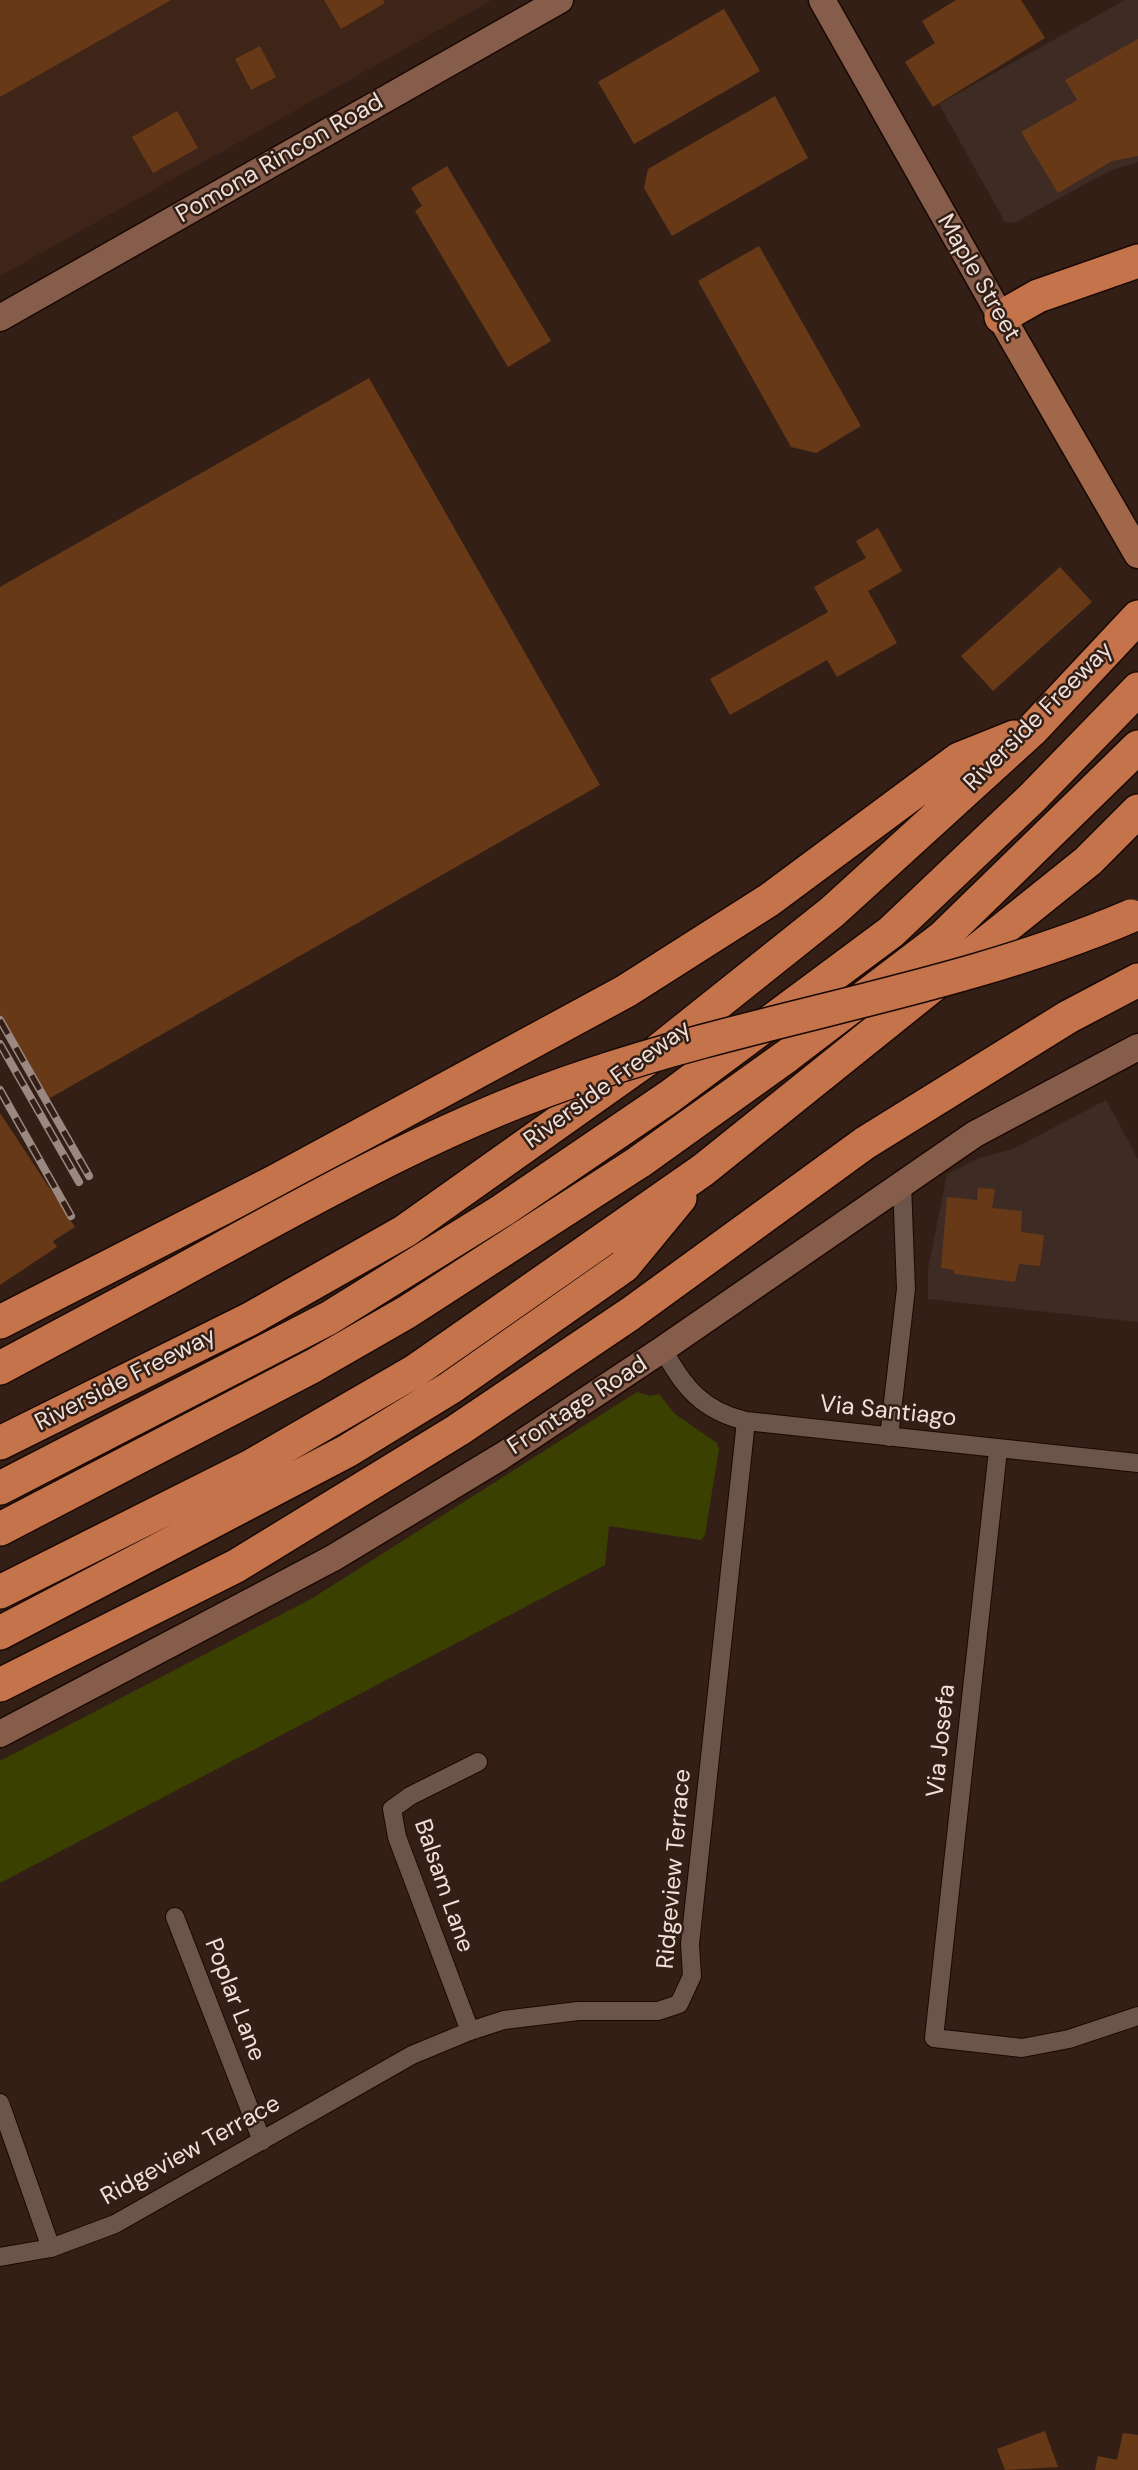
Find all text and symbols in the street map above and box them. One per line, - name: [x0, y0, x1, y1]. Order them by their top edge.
- street label: Pomona Rincon Road: [171, 88, 389, 230]
- street label: Maple Street: [930, 209, 1026, 347]
- street label: Riverside Freeway: [958, 636, 1120, 798]
- street label: Riverside Freeway: [519, 1015, 697, 1155]
- street label: Riverside Freeway: [31, 1322, 221, 1438]
- street label: Frontage Road: [503, 1350, 653, 1462]
- street label: Via Santiago: [818, 1390, 958, 1434]
- street label: Via Josefa: [922, 1683, 962, 1799]
- street label: Ridgeview Terrace: [652, 1768, 698, 1970]
- street label: Balsam Lane: [407, 1816, 479, 1956]
- street label: Poplar Lane: [197, 1935, 271, 2065]
- street label: Ridgeview Terrace: [96, 2090, 286, 2212]

